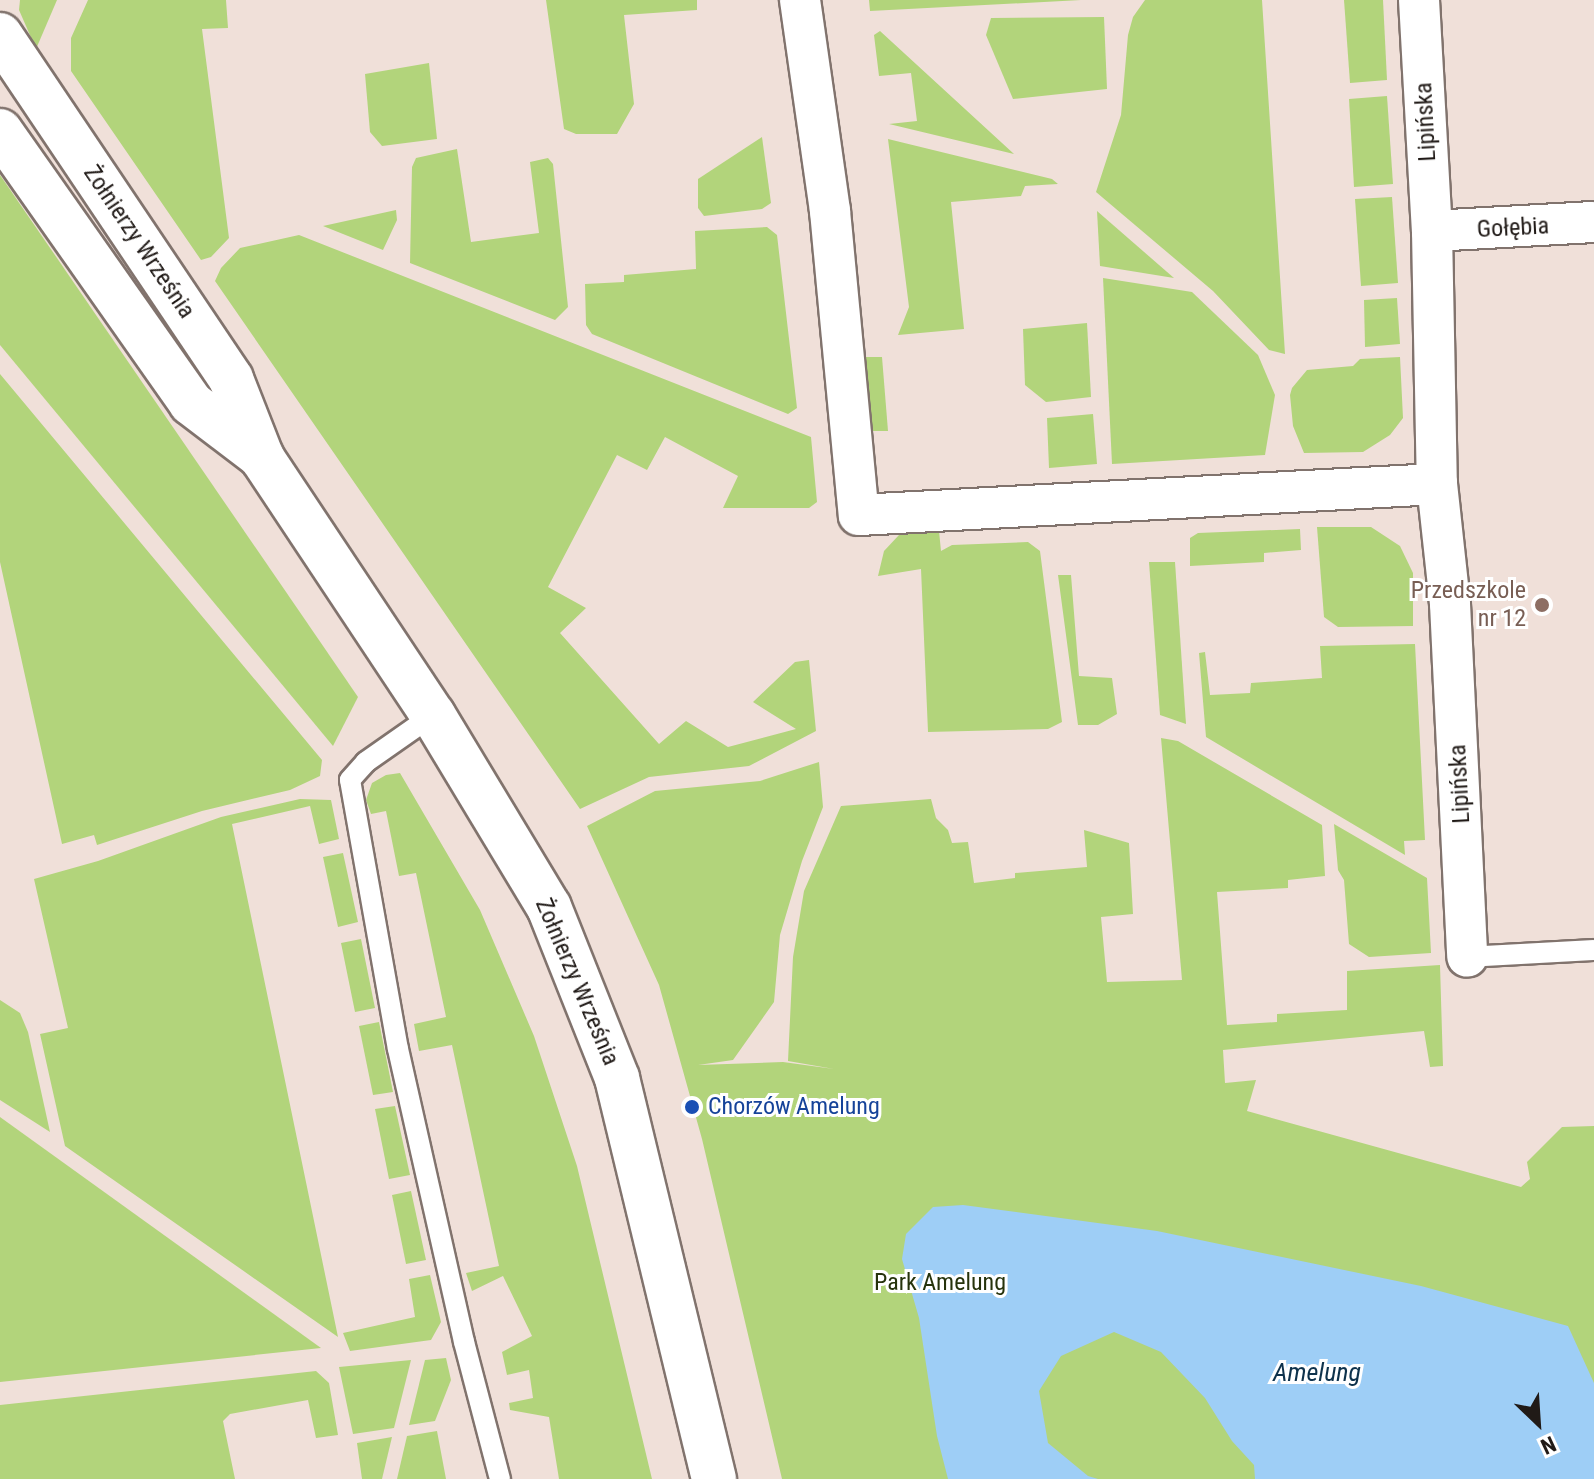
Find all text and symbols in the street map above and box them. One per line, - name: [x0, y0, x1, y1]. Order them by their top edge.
- street label: Lipińska: [1410, 82, 1442, 162]
- street label: Żołnierzy Września: [77, 160, 201, 324]
- street label: Gołębia: [1476, 212, 1550, 244]
- place label: Przedszkole nr 12: [1411, 577, 1526, 633]
- marker: Przedszkole nr 12: [1533, 596, 1551, 614]
- street label: Lipińska: [1444, 744, 1476, 824]
- street label: Żołnierzy Września: [529, 894, 625, 1070]
- place label: Chorzów Amelung: [708, 1093, 880, 1121]
- marker: Chorzów Amelung: [683, 1098, 701, 1116]
- park label: Park Amelung: [874, 1269, 1006, 1297]
- water label: Amelung: [1273, 1357, 1361, 1389]
- north arrow: [1498, 1383, 1578, 1463]
- text: N: [1537, 1431, 1560, 1459]

